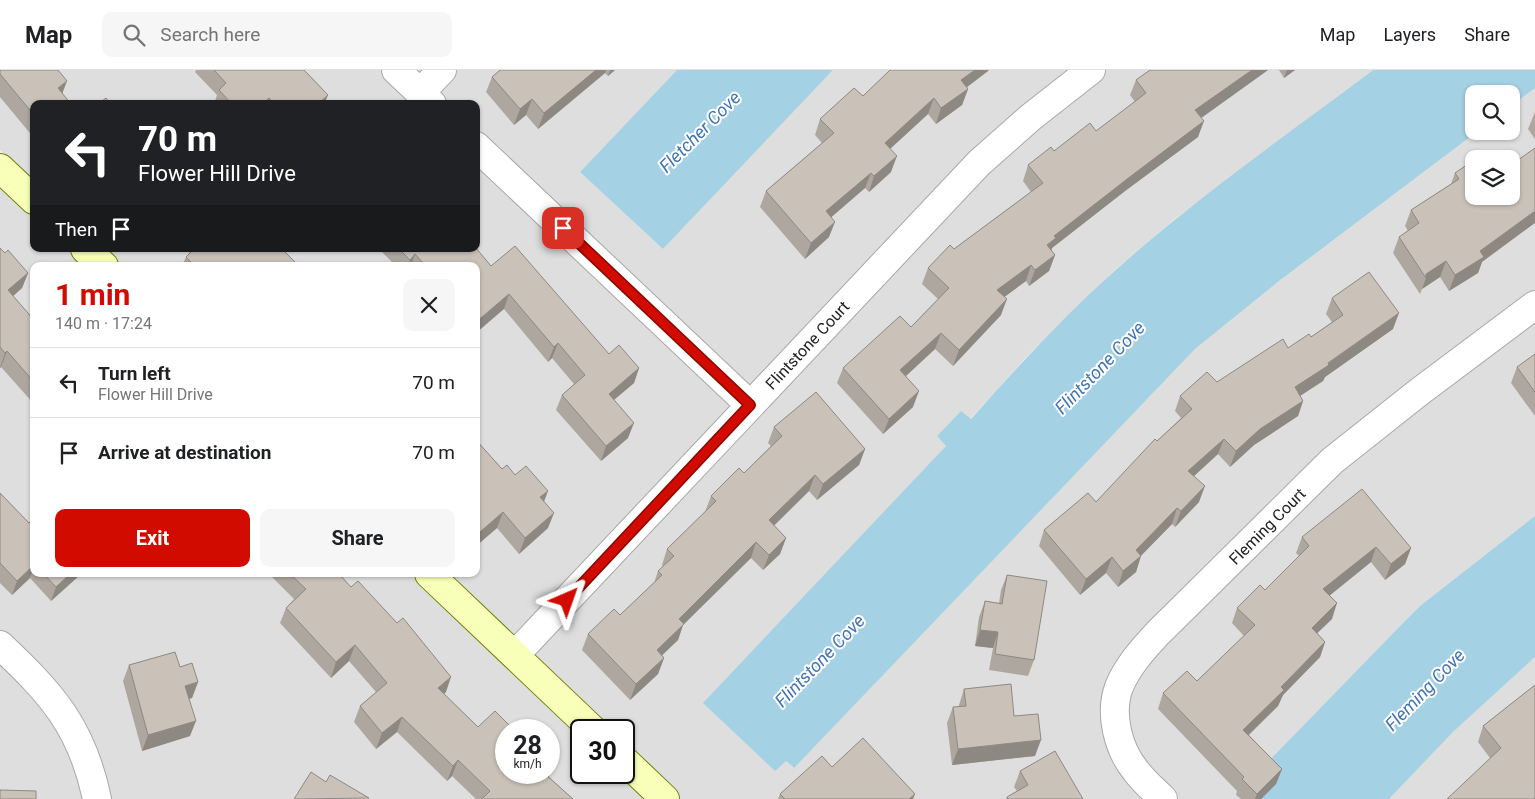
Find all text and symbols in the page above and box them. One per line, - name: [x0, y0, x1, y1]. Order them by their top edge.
- search box: [102, 12, 452, 57]
- text: Map: [25, 21, 72, 49]
- icon: search: [120, 21, 148, 49]
- text: Search here: [160, 23, 260, 46]
- text: Map: [1320, 24, 1355, 45]
- text: Layers: [1383, 24, 1436, 45]
- text: Share: [1464, 24, 1510, 45]
- map controls: [1465, 85, 1520, 205]
- button: search: [1465, 85, 1520, 140]
- water label: Fletcher Cove: [655, 87, 745, 177]
- text: 70 m: [138, 119, 217, 160]
- icon: left: [55, 120, 120, 185]
- button: layers: [1465, 150, 1520, 205]
- text: Flower Hill Drive: [138, 161, 296, 186]
- pin: [542, 207, 584, 249]
- icon: arrive: [549, 214, 577, 242]
- icon: arrive: [107, 215, 135, 243]
- text: Then: [55, 218, 97, 241]
- text: 1 min: [55, 277, 130, 312]
- button: close: [403, 279, 455, 331]
- street label: Flintstone Court: [762, 297, 853, 393]
- text: 140 m · 17:24: [55, 314, 152, 333]
- water label: Flintstone Cove: [1050, 317, 1149, 418]
- text: Turn left: [98, 362, 171, 385]
- icon: left: [55, 369, 83, 397]
- text: 70 m: [412, 371, 455, 394]
- text: Flower Hill Drive: [98, 385, 213, 404]
- icon: arrive: [55, 439, 83, 467]
- text: Arrive at destination: [98, 441, 271, 464]
- text: 70 m: [412, 441, 455, 464]
- street label: Fleming Court: [1225, 484, 1310, 569]
- button: Exit: [55, 509, 250, 567]
- button: Share: [260, 509, 455, 567]
- position arrow: [540, 573, 592, 625]
- water label: Flintstone Cove: [770, 610, 869, 711]
- water label: Fleming Cove: [1380, 644, 1469, 735]
- speed limit sign: 30: [570, 719, 635, 784]
- text: 28: [513, 731, 542, 760]
- text: km/h: [513, 757, 542, 771]

